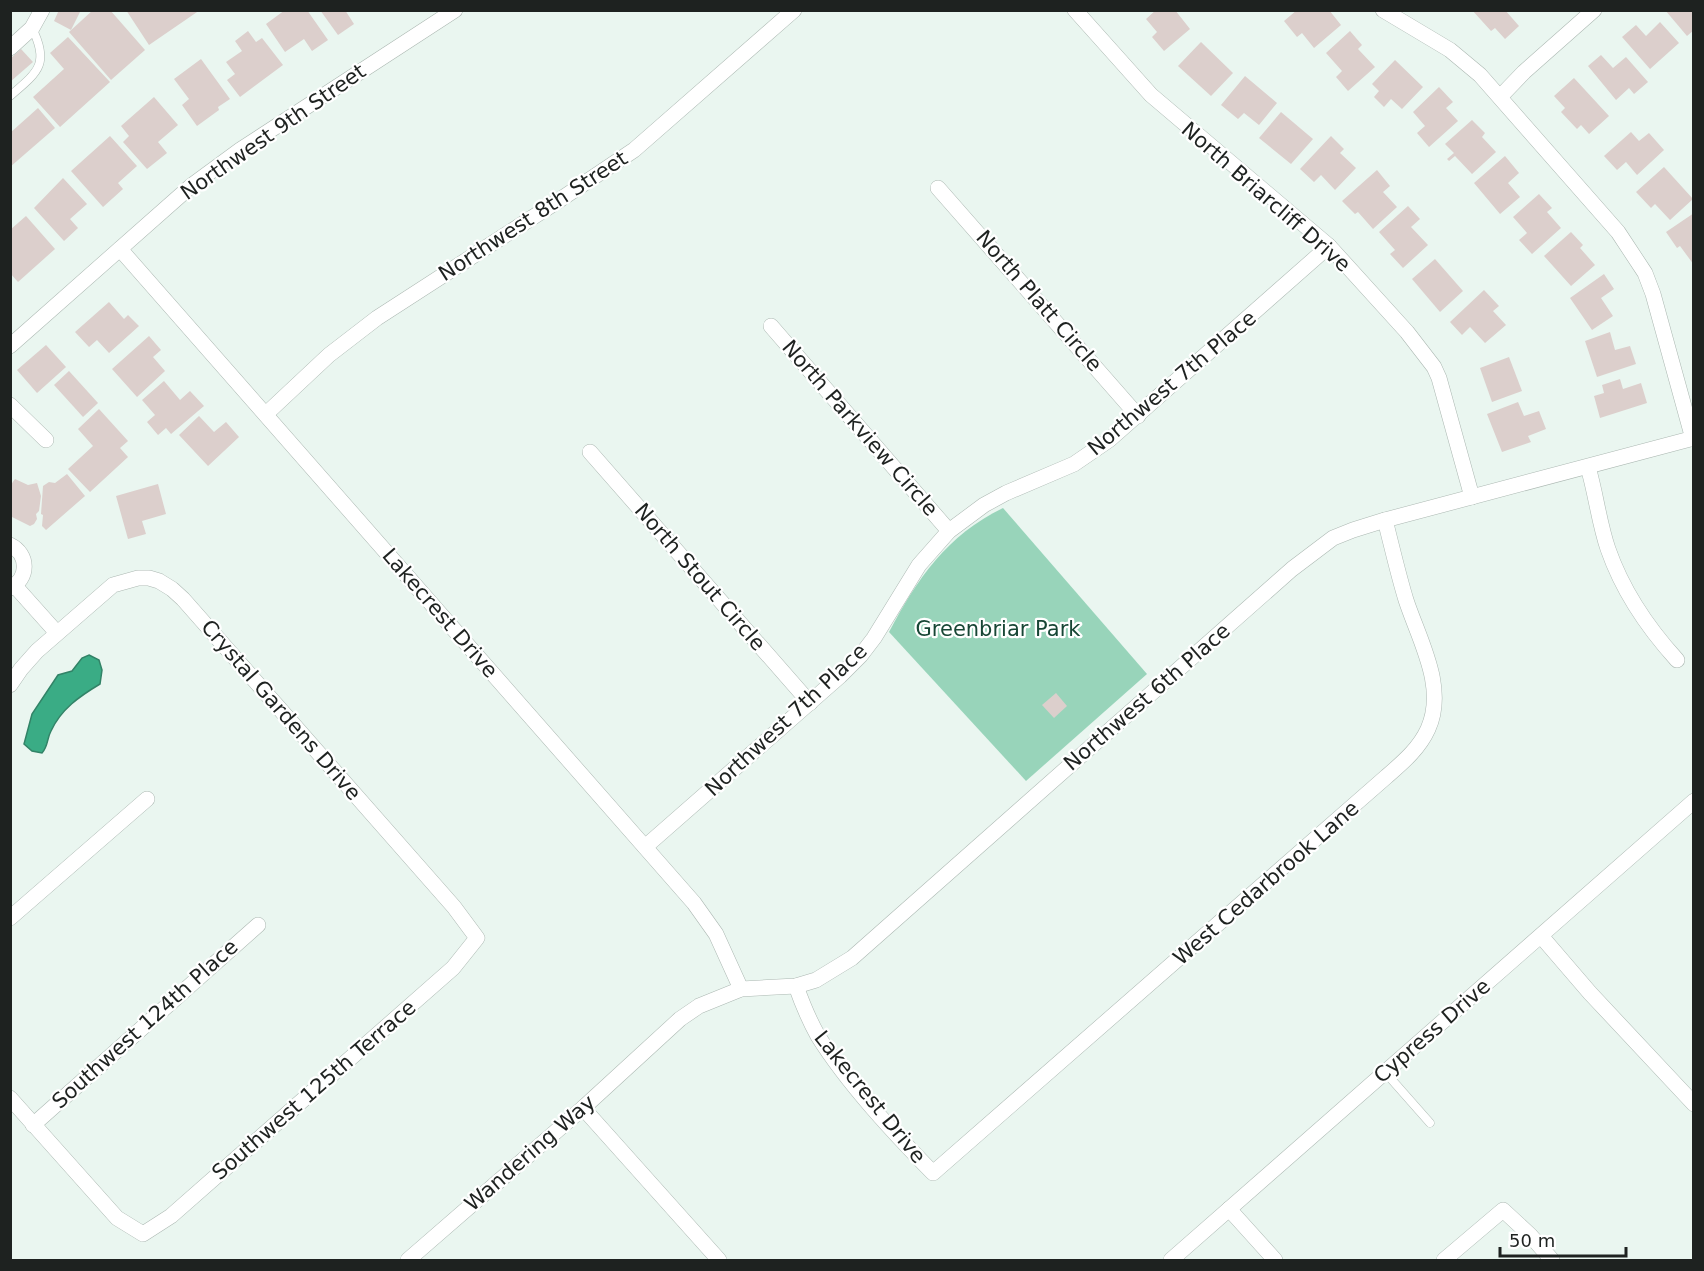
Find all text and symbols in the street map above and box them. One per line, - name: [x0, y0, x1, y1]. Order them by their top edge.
- street label: Northwest 9th Street: [176, 59, 370, 205]
- street label: North Briarcliff Drive: [1177, 117, 1355, 277]
- street label: Northwest 8th Street: [434, 146, 632, 286]
- street label: North Platt Circle: [971, 226, 1107, 376]
- street label: Northwest 7th Place: [1083, 306, 1261, 460]
- street label: North Parkview Circle: [777, 335, 943, 521]
- street label: North Stout Circle: [630, 499, 770, 655]
- street label: Lakecrest Drive: [377, 543, 503, 683]
- street label: Crystal Gardens Drive: [196, 615, 366, 805]
- park label: Greenbriar Park: [916, 617, 1081, 641]
- street label: Northwest 6th Place: [1059, 618, 1235, 776]
- street label: Northwest 7th Place: [700, 639, 872, 801]
- street label: West Cedarbrook Lane: [1168, 796, 1364, 970]
- street label: Southwest 124th Place: [47, 934, 243, 1114]
- street label: Cypress Drive: [1369, 974, 1495, 1088]
- street label: Southwest 125th Terrace: [207, 995, 421, 1185]
- street label: Lakecrest Drive: [809, 1026, 931, 1168]
- street label: Wandering Way: [460, 1090, 600, 1216]
- scale bar: [1500, 1220, 1626, 1258]
- text: 50 m: [1509, 1230, 1555, 1251]

